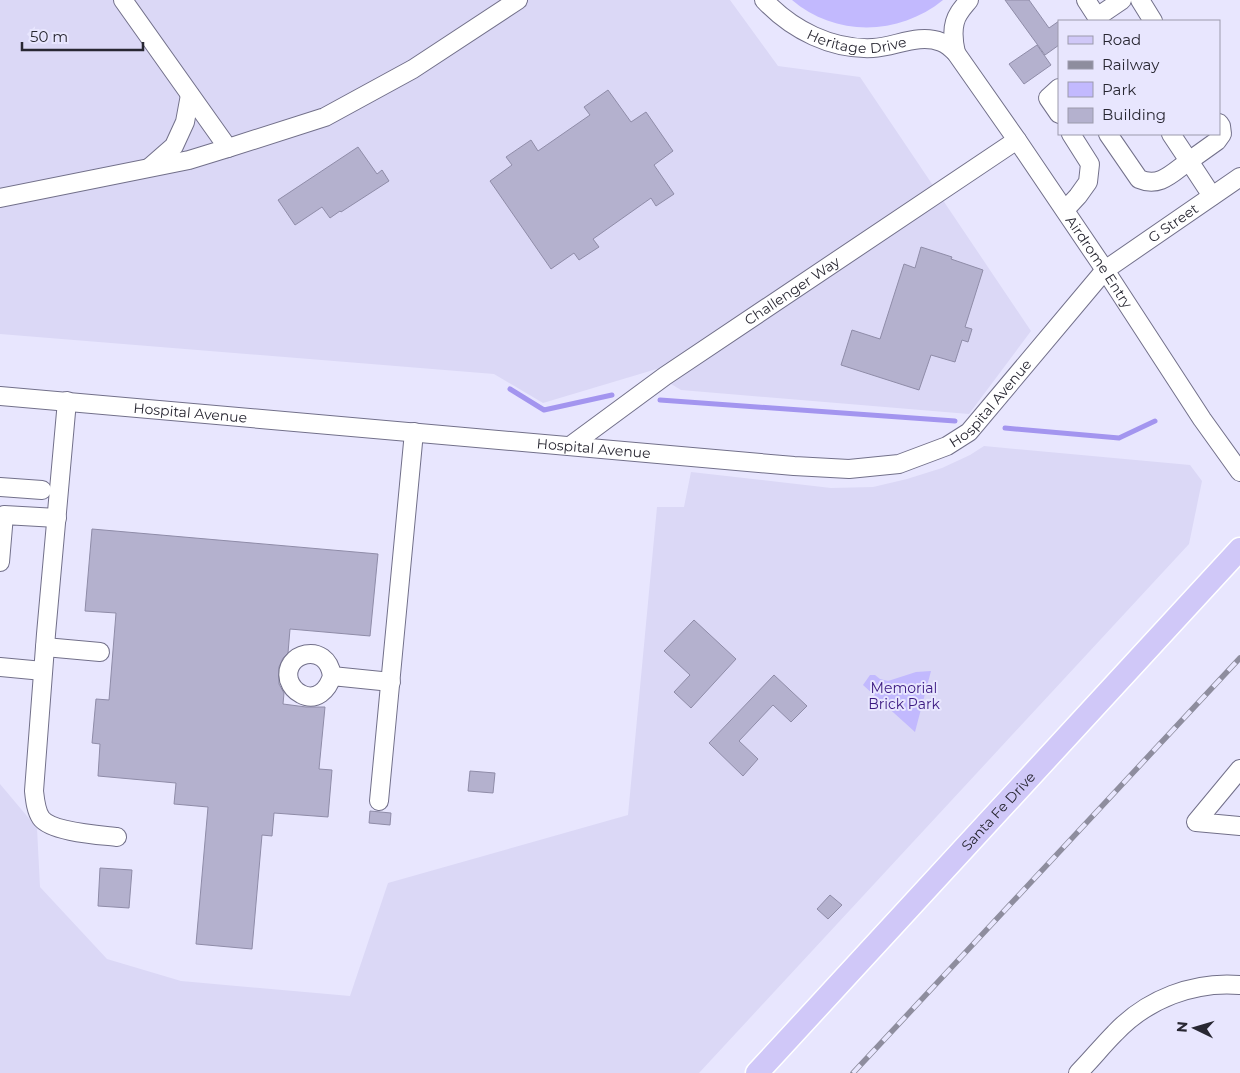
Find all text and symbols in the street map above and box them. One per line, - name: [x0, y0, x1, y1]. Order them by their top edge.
- scale bar: [22, 20, 144, 52]
- legend: [1058, 20, 1220, 135]
- street label: Heritage Drive: [804, 25, 908, 57]
- text: 50 m: [30, 27, 68, 46]
- text: Road: [1102, 30, 1141, 49]
- text: Railway: [1102, 55, 1160, 74]
- text: Park: [1102, 80, 1136, 99]
- text: Building: [1102, 105, 1166, 124]
- street label: G Street: [1145, 199, 1202, 247]
- street label: Airdrome Entry: [1062, 212, 1137, 312]
- street label: Challenger Way: [741, 252, 843, 329]
- street label: Hospital Avenue: [946, 355, 1035, 451]
- street label: Hospital Avenue: [133, 399, 248, 427]
- street label: Hospital Avenue: [536, 434, 651, 462]
- park label: Memorial Brick Park: [868, 679, 940, 713]
- street label: Santa Fe Drive: [957, 768, 1039, 855]
- north arrow: [1170, 1003, 1220, 1053]
- text: N: [1173, 1020, 1192, 1033]

